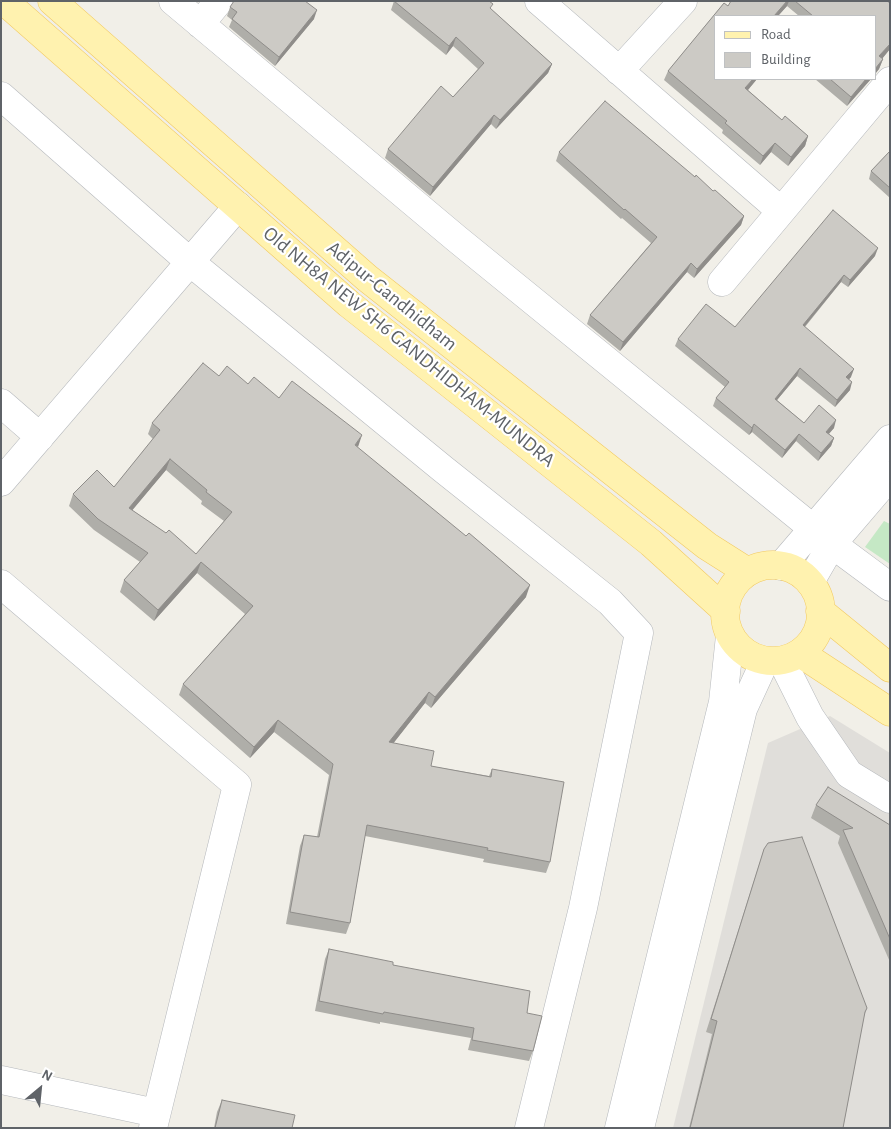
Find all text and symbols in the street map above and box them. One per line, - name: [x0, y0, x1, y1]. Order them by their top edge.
- legend: [714, 15, 876, 80]
- text: Road: [761, 27, 791, 42]
- text: Building: [761, 52, 811, 67]
- street label: Old NH8A NEW SH6 GANDHIDHAM-MUNDRA: [258, 222, 560, 472]
- street label: Adipur-Gandhidham: [322, 236, 462, 356]
- north arrow: [15, 1064, 65, 1114]
- text: N: [39, 1067, 55, 1084]

